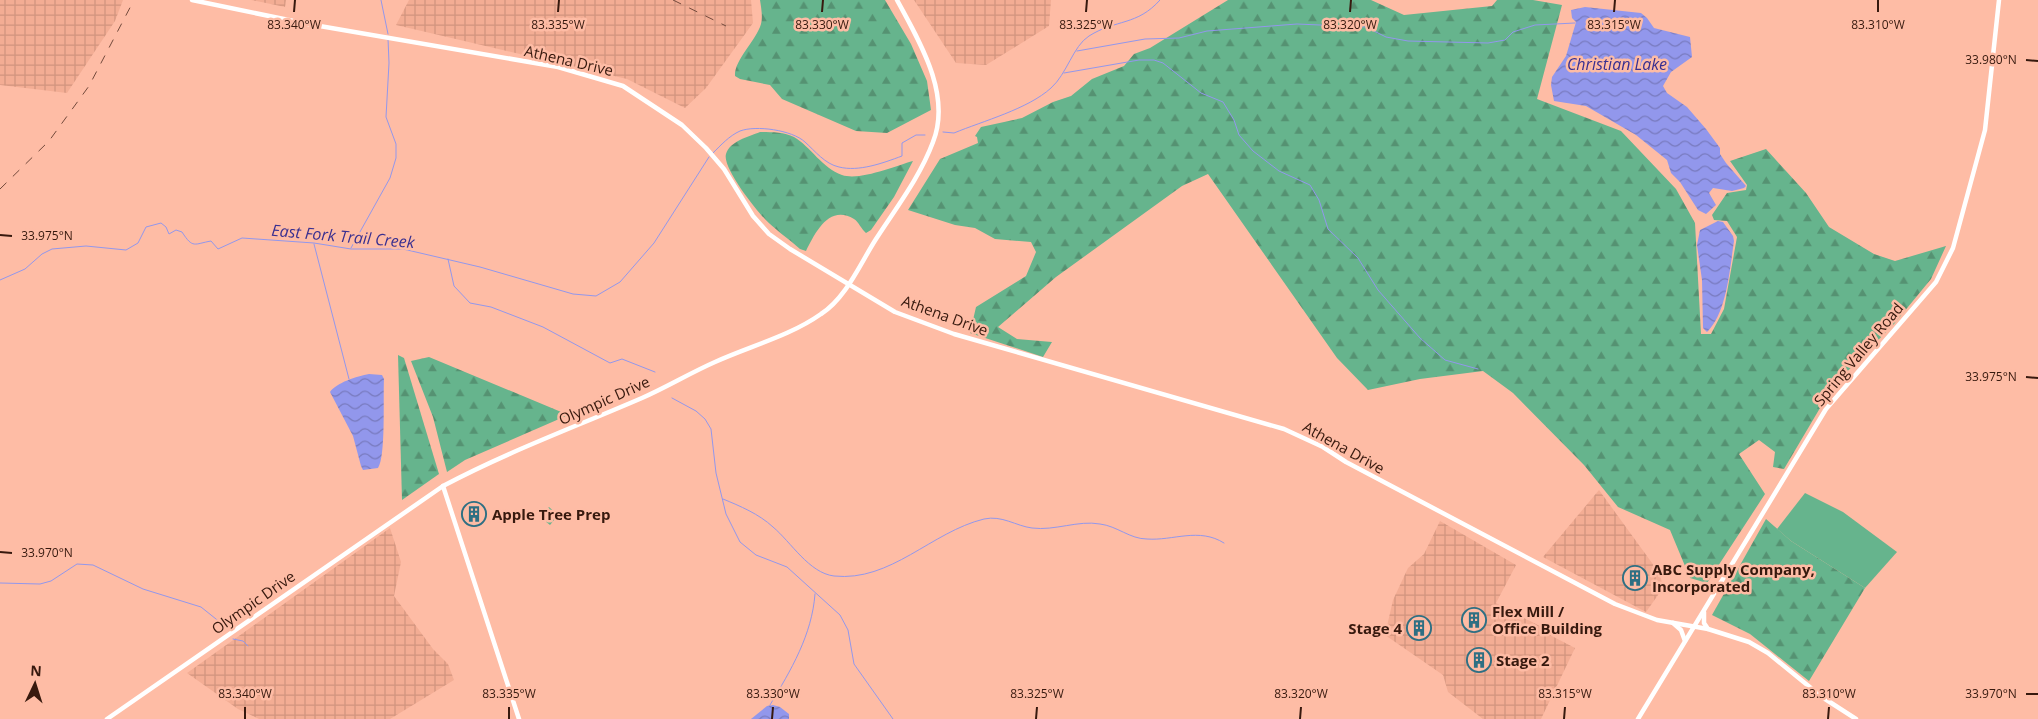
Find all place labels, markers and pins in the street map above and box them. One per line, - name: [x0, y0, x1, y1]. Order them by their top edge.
- building icon: Apple Tree Prep: [461, 501, 487, 527]
- place label: Apple Tree Prep: [492, 504, 610, 524]
- place label: ABC Supply Company, Incorporated: [1652, 559, 1815, 596]
- building icon: ABC Supply Company, Incorporated: [1622, 565, 1648, 591]
- place label: Flex Mill / Office Building: [1492, 601, 1603, 638]
- building icon: Flex Mill / Office Building: [1461, 607, 1487, 633]
- building icon: Stage 4: [1406, 615, 1432, 641]
- place label: Stage 4: [1348, 618, 1402, 638]
- building icon: Stage 2: [1466, 647, 1492, 673]
- place label: Stage 2: [1496, 650, 1550, 670]

